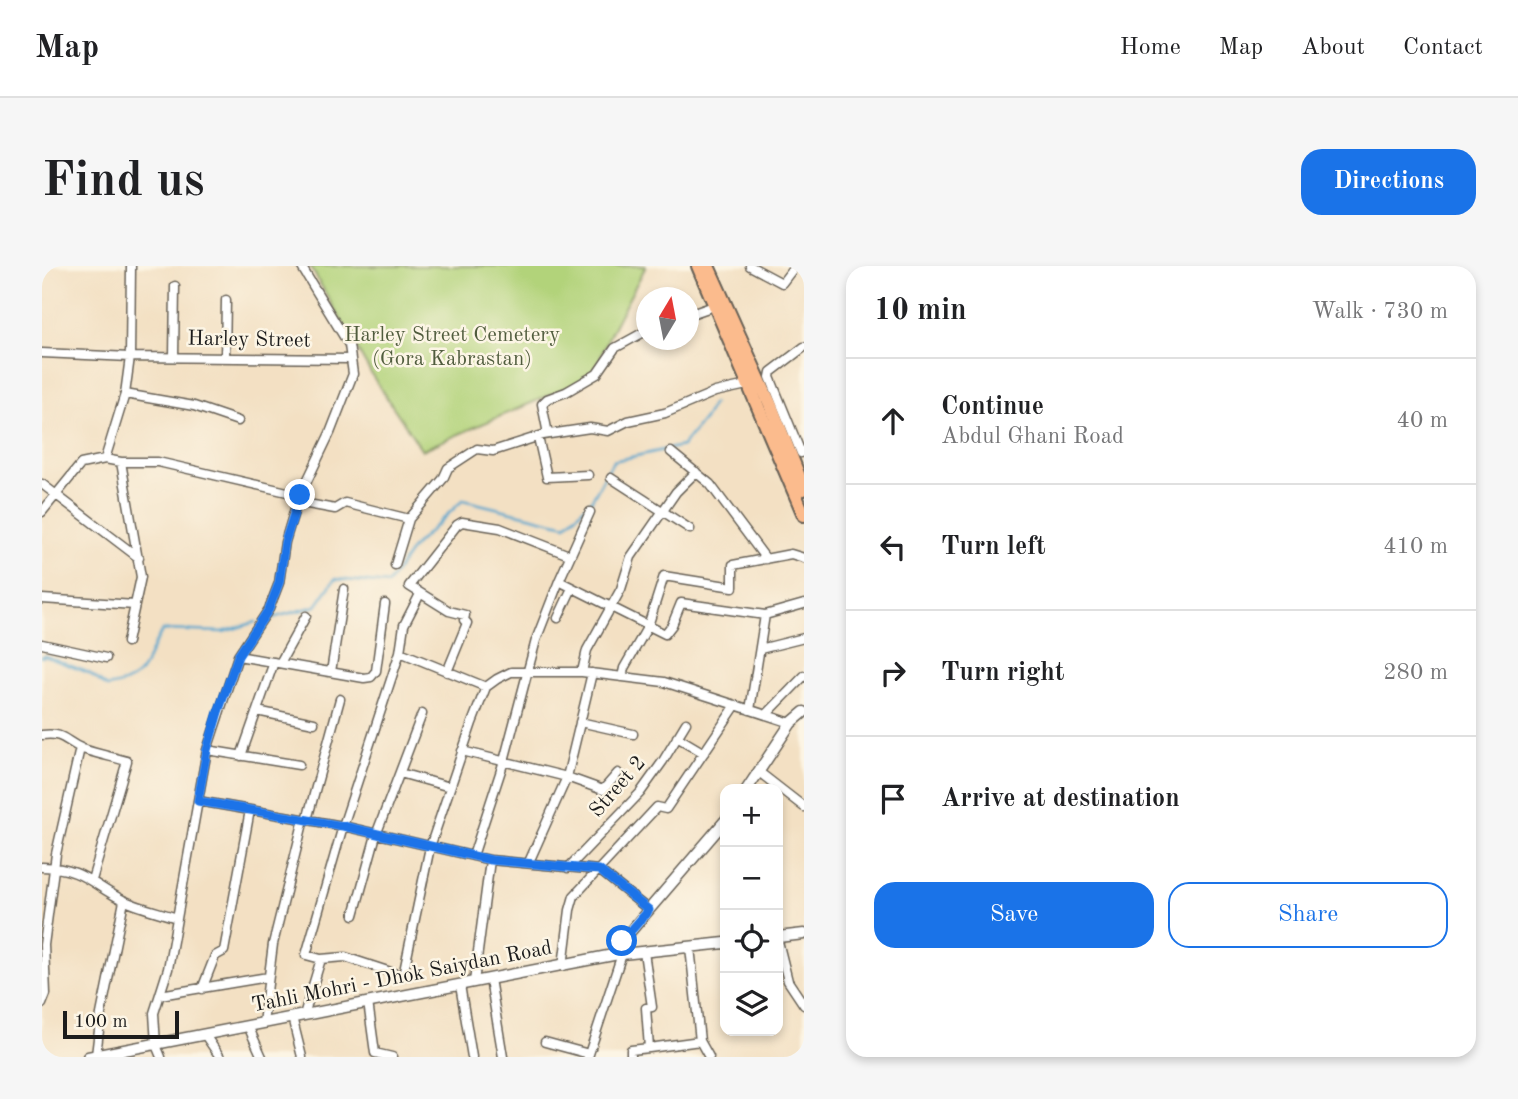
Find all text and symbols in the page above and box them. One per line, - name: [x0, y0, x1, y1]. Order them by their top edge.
- text: Map: [35, 32, 99, 65]
- text: Home: [1120, 36, 1181, 60]
- text: Map: [1219, 36, 1263, 60]
- text: About: [1301, 36, 1365, 60]
- text: Contact: [1403, 36, 1483, 60]
- button: Directions: [1301, 149, 1476, 215]
- text: Find us: [42, 158, 205, 207]
- north arrow: [636, 287, 699, 350]
- text: 10 min: [874, 296, 967, 326]
- text: Walk · 730 m: [1312, 300, 1448, 323]
- park label: Harley Street Cemetery (Gora Kabrastan): [344, 325, 560, 370]
- street label: Harley Street: [187, 328, 311, 352]
- text: Continue: [941, 394, 1044, 420]
- icon: ahead: [874, 402, 912, 440]
- text: 40 m: [1397, 409, 1448, 432]
- text: Abdul Ghani Road: [941, 425, 1124, 448]
- route end: [284, 479, 315, 510]
- icon: left: [874, 528, 912, 566]
- text: Turn left: [941, 534, 1046, 560]
- text: 410 m: [1383, 535, 1448, 558]
- icon: right: [874, 654, 912, 692]
- text: Turn right: [941, 660, 1064, 686]
- text: 280 m: [1383, 661, 1448, 684]
- street label: Street 2: [586, 752, 650, 822]
- icon: arrive: [874, 780, 912, 818]
- map controls: [720, 784, 783, 1036]
- button: +: [720, 784, 783, 847]
- text: Arrive at destination: [941, 786, 1180, 812]
- button: −: [720, 847, 783, 910]
- button: Save: [874, 882, 1154, 948]
- button: Share: [1168, 882, 1448, 948]
- button: locate: [720, 910, 783, 973]
- route start: [606, 925, 637, 956]
- street label: Tahli Mohri - Dhok Saiydan Road: [250, 938, 554, 1016]
- button: layers: [720, 973, 783, 1036]
- scale bar: [63, 1008, 178, 1040]
- text: 100 m: [74, 1013, 127, 1032]

